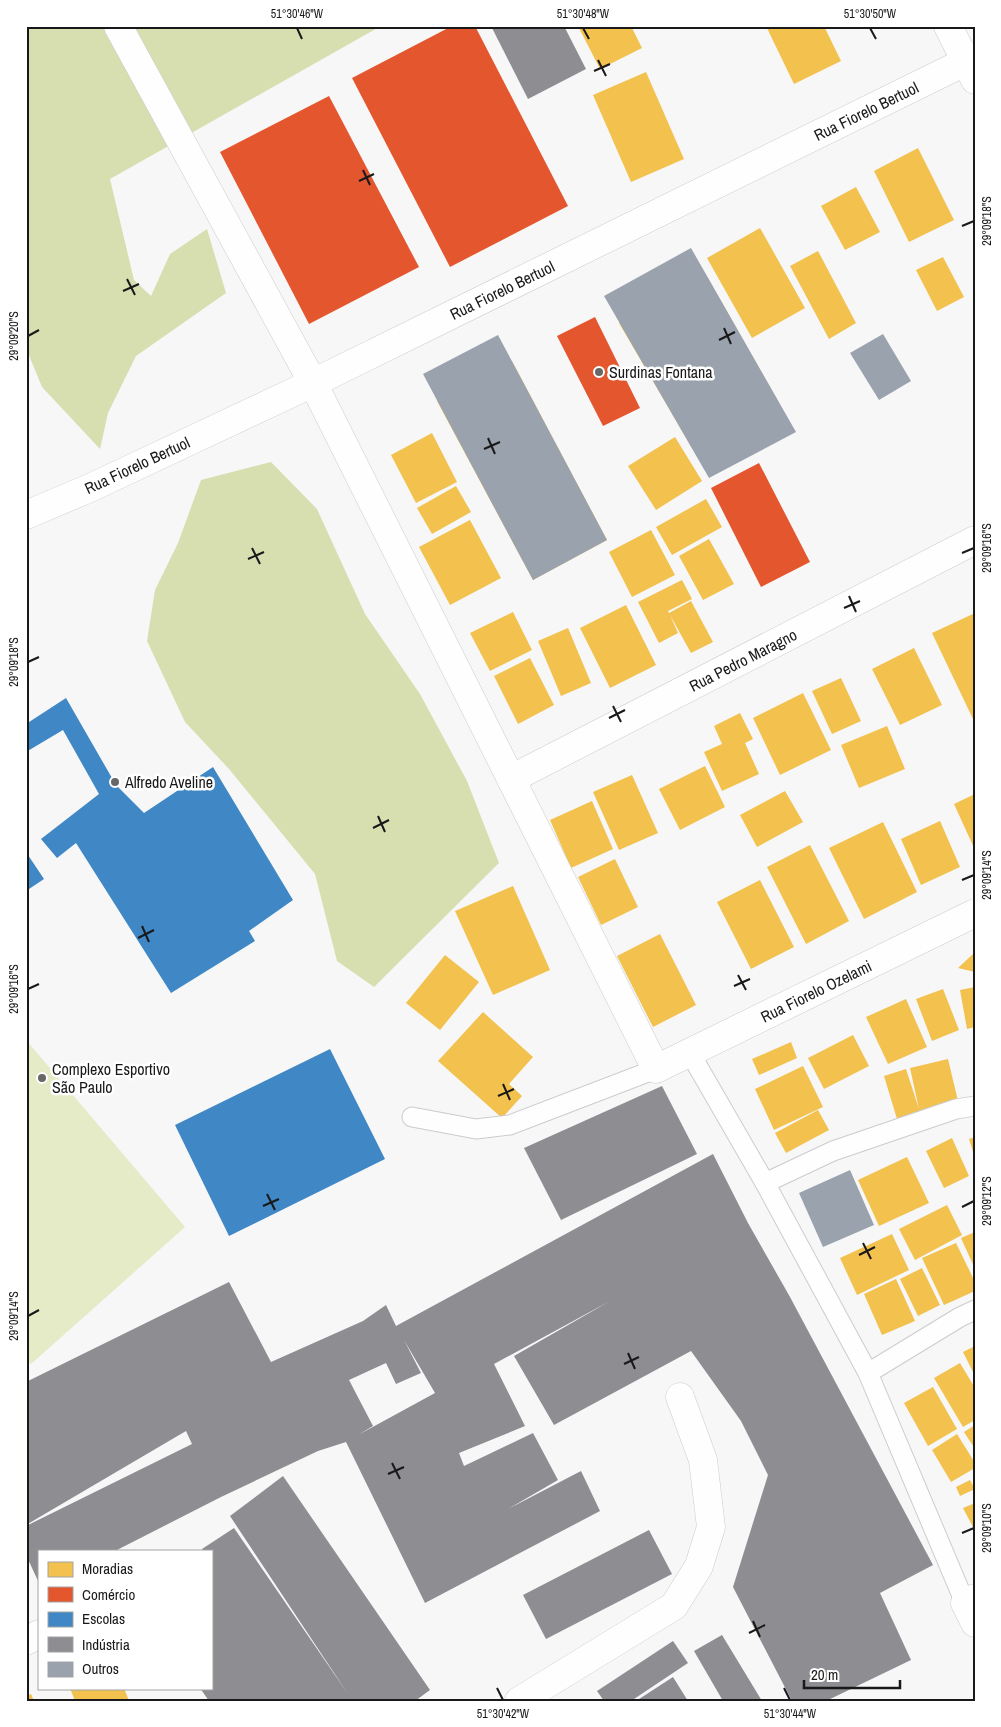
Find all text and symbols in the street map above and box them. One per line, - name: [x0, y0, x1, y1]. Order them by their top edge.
- text: 51°30'46"W: [271, 6, 324, 22]
- text: 51°30'48"W: [557, 6, 610, 22]
- text: 51°30'50"W: [844, 6, 897, 22]
- street label: Rua Fiorelo Bertuol: [810, 76, 922, 146]
- text: 29°09'18"S: [979, 196, 995, 246]
- street label: Rua Fiorelo Bertuol: [446, 255, 558, 325]
- text: 29°09'20"S: [6, 311, 22, 361]
- place label: Surdinas Fontana: [609, 361, 713, 383]
- marker: Surdinas Fontana: [593, 366, 605, 378]
- street label: Rua Fiorelo Bertuol: [81, 431, 193, 499]
- text: 29°09'16"S: [979, 523, 995, 573]
- street label: Rua Pedro Maragno: [685, 623, 801, 697]
- text: 29°09'18"S: [6, 637, 22, 687]
- place label: Alfredo Aveline: [124, 771, 213, 793]
- marker: Alfredo Aveline: [109, 776, 121, 788]
- text: 29°09'14"S: [979, 850, 995, 900]
- street label: Rua Fiorelo Ozelami: [757, 955, 875, 1027]
- text: 29°09'16"S: [6, 964, 22, 1014]
- place label: Complexo Esportivo São Paulo: [52, 1058, 170, 1098]
- marker: Complexo Esportivo São Paulo: [36, 1072, 48, 1084]
- text: 29°09'12"S: [979, 1176, 995, 1226]
- text: 29°09'14"S: [6, 1291, 22, 1341]
- text: 29°09'10"S: [979, 1503, 995, 1553]
- legend: [38, 1550, 212, 1690]
- text: Moradias: [82, 1558, 133, 1579]
- text: Comércio: [82, 1584, 135, 1605]
- text: Escolas: [82, 1608, 125, 1629]
- text: Indústria: [82, 1634, 130, 1655]
- scale bar: [804, 1657, 900, 1689]
- text: Outros: [82, 1658, 119, 1679]
- text: 20 m: [811, 1664, 838, 1685]
- text: 51°30'42"W: [477, 1706, 530, 1722]
- text: 51°30'44"W: [764, 1706, 817, 1722]

